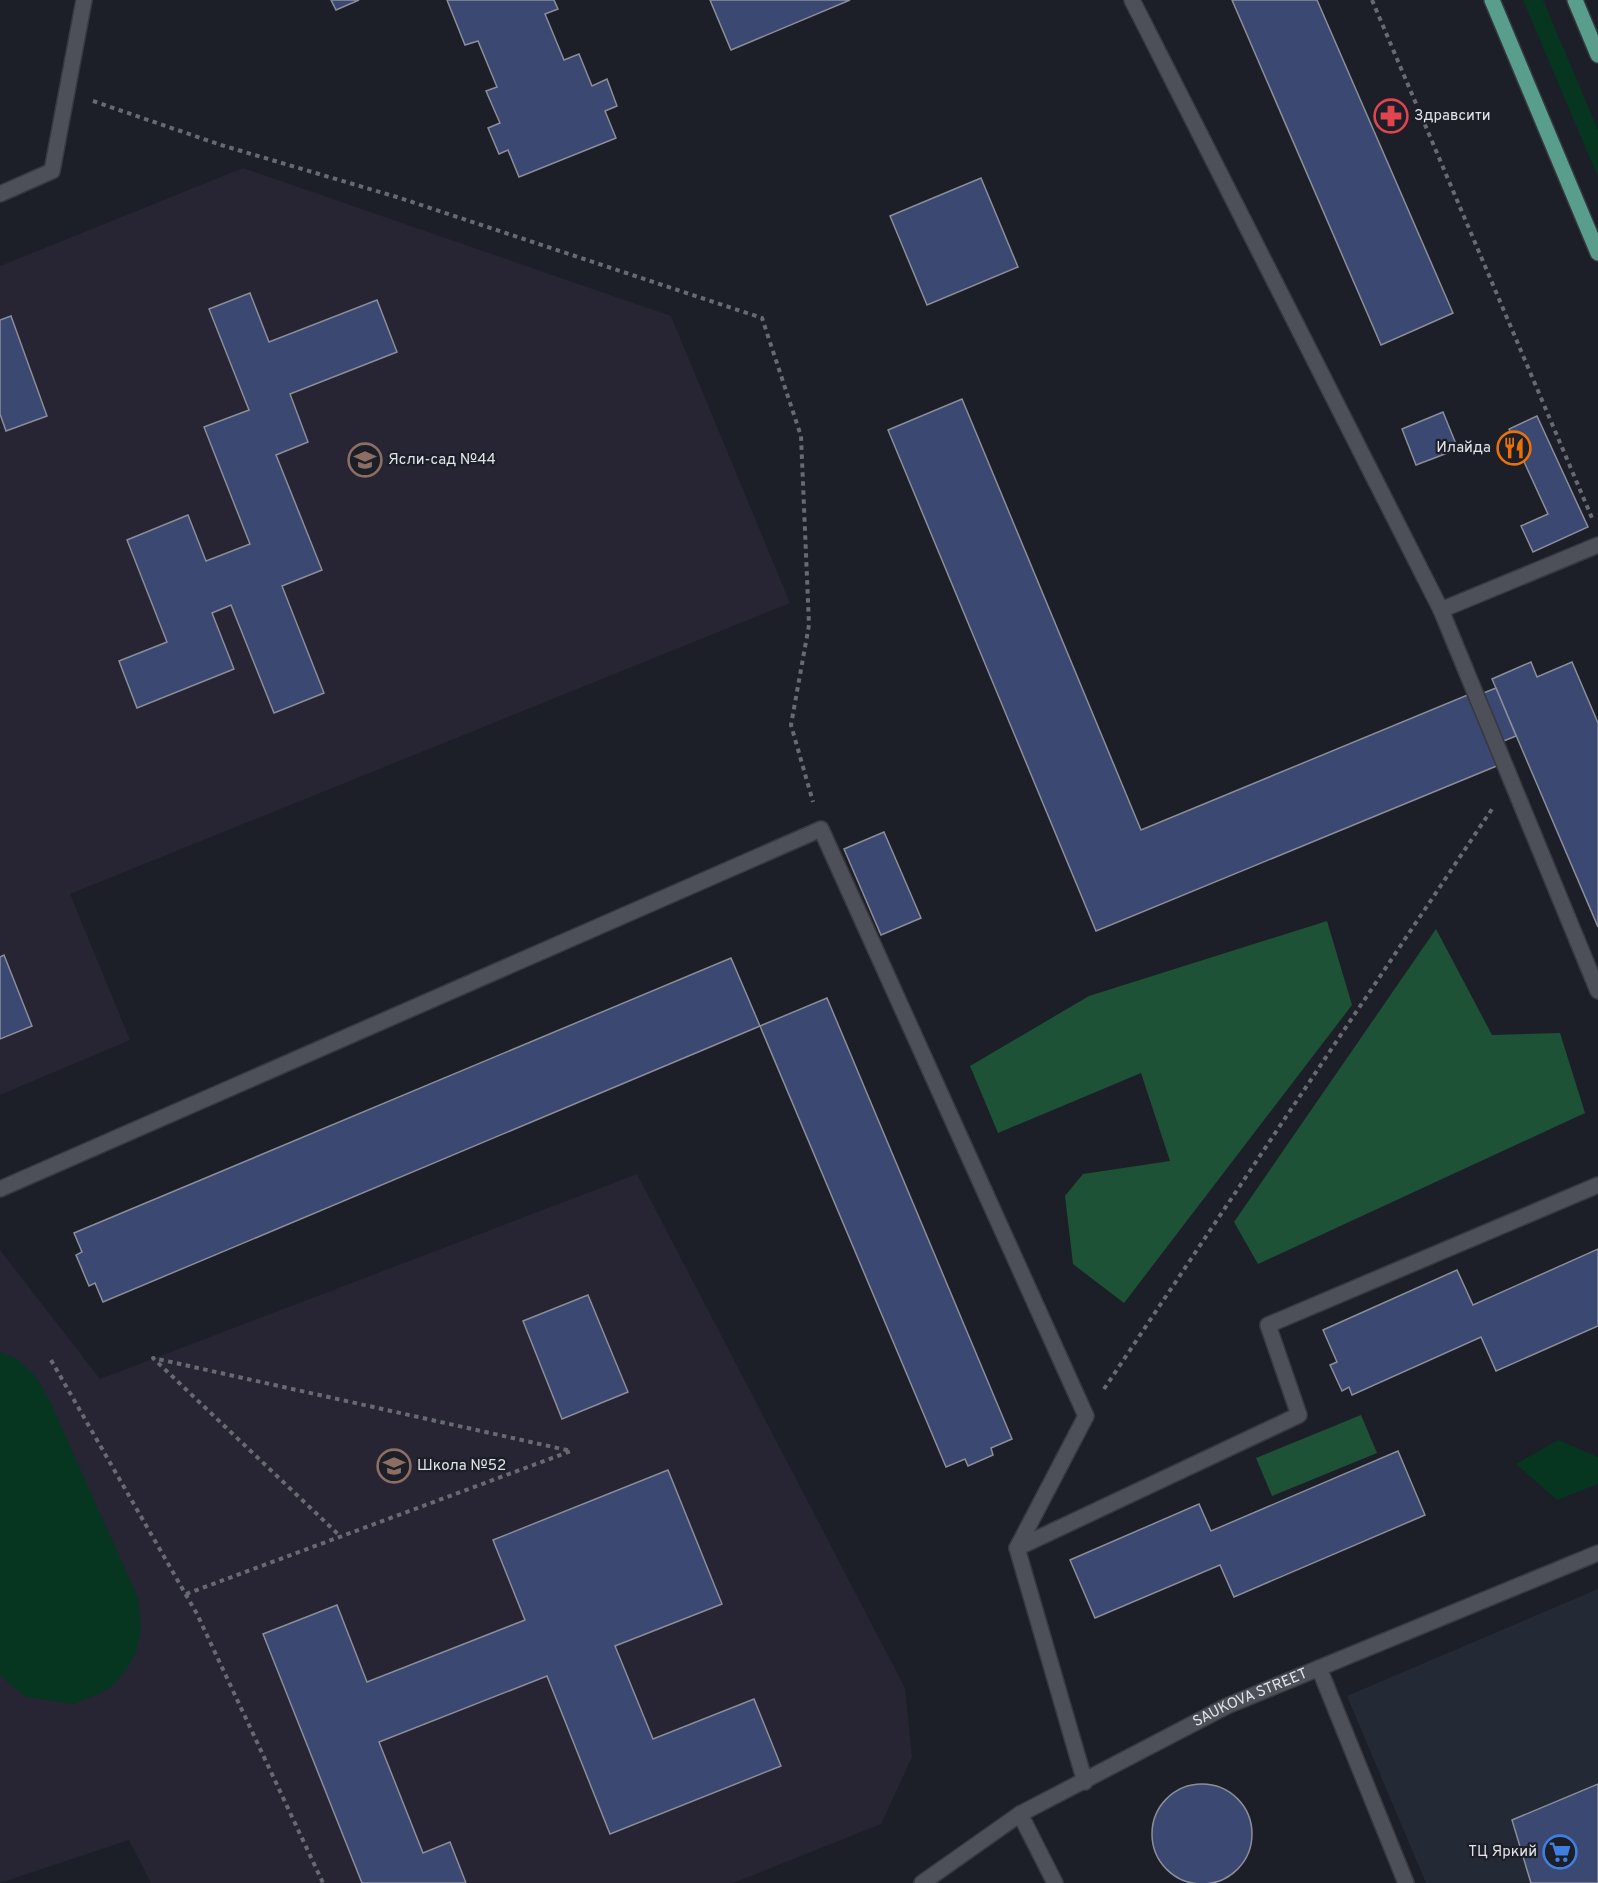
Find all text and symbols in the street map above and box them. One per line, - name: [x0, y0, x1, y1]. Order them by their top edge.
- pharmacy icon: Здравсити: [1373, 98, 1409, 134]
- place label: Здравсити: [1414, 107, 1491, 126]
- restaurant icon: Илайда: [1496, 430, 1532, 466]
- place label: Илайда: [1436, 439, 1491, 458]
- school or university icon: Ясли-сад №44: [347, 442, 383, 478]
- place label: Ясли-сад №44: [388, 451, 496, 470]
- school or university icon: Школа №52: [376, 1448, 412, 1484]
- place label: Школа №52: [417, 1457, 506, 1476]
- street label: SAUKOVA STREET: [1190, 1664, 1311, 1732]
- supermarket icon: ТЦ Яркий: [1542, 1834, 1578, 1870]
- place label: ТЦ Яркий: [1468, 1843, 1537, 1862]

